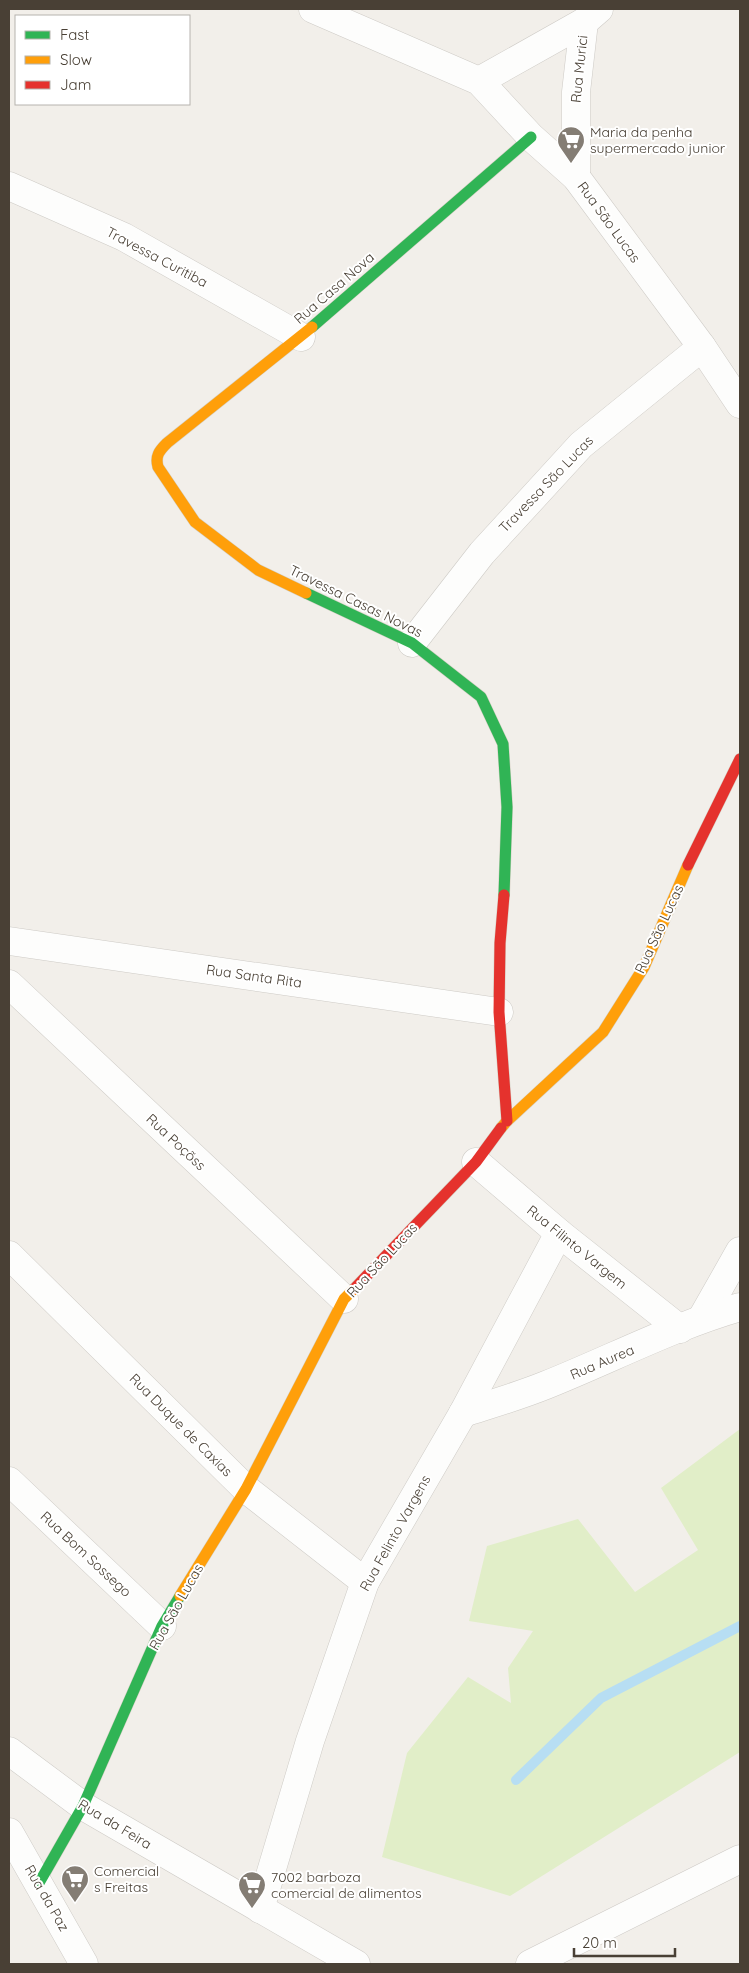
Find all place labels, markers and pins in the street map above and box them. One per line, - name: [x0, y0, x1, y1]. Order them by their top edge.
- place label: Maria da penha supermercado junior: [590, 123, 726, 157]
- supermarket icon: Maria da penha supermercado junior: [556, 125, 586, 164]
- place label: Comercial s Freitas: [94, 1862, 159, 1896]
- supermarket icon: Comercial s Freitas: [60, 1864, 90, 1903]
- place label: 7002 barboza comercial de alimentos: [271, 1868, 422, 1902]
- supermarket icon: 7002 barboza comercial de alimentos: [237, 1870, 267, 1909]

